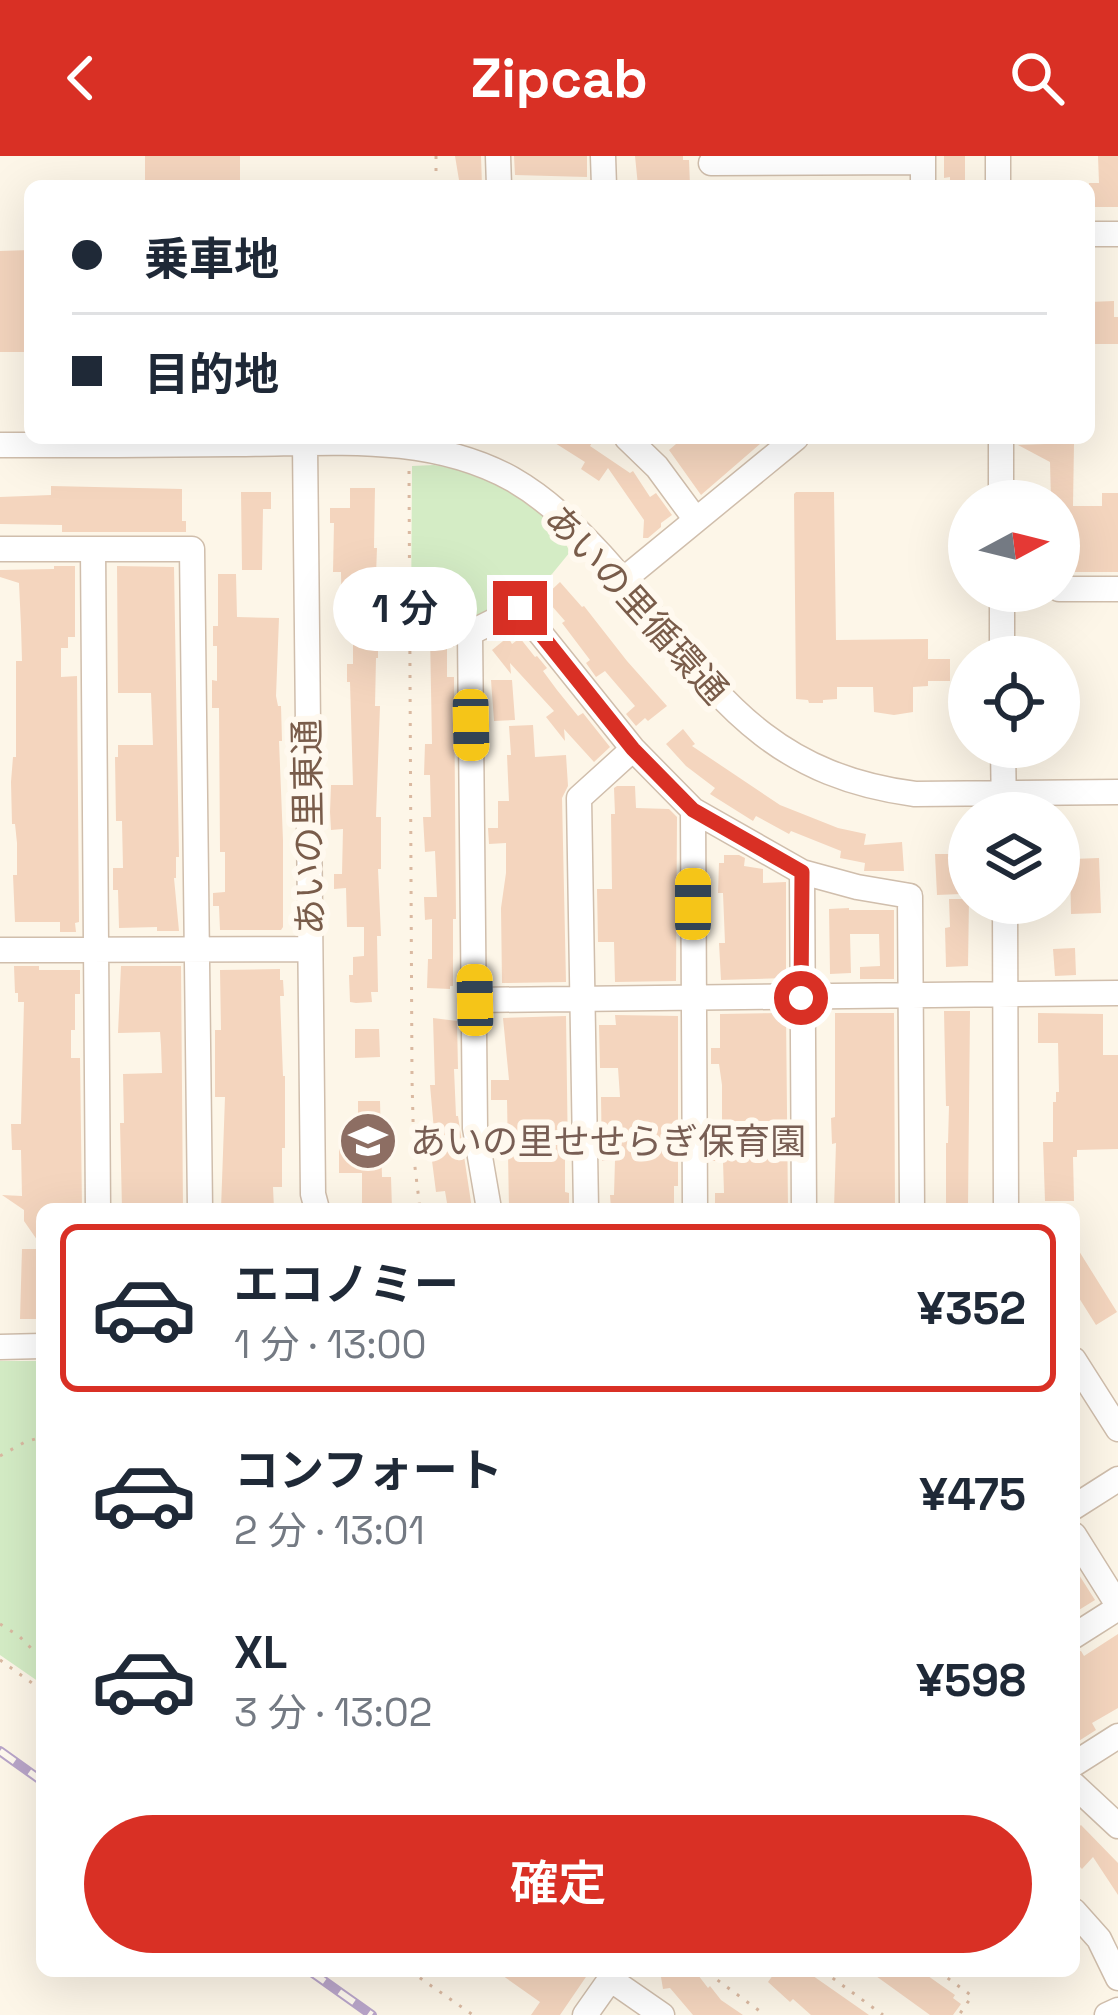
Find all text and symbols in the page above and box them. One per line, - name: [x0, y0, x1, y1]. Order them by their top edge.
- text: Zipcab: [470, 44, 648, 113]
- icon: back: [48, 45, 114, 111]
- icon: search: [1004, 45, 1070, 111]
- text: 乗車地: [144, 231, 279, 288]
- text: 目的地: [144, 346, 279, 403]
- north arrow: [948, 480, 1080, 612]
- map controls: [948, 480, 1080, 924]
- street label: あいの里循環通: [535, 496, 738, 714]
- callout: 1 分: [334, 566, 478, 650]
- route end: [493, 581, 547, 635]
- text: 1 分: [372, 584, 438, 633]
- button: locate: [948, 636, 1080, 768]
- car: [452, 689, 490, 761]
- street label: あいの里東通: [284, 719, 334, 935]
- button: layers: [948, 792, 1080, 924]
- car: [675, 868, 711, 940]
- car: [456, 964, 494, 1036]
- route start: [774, 971, 828, 1025]
- school or university icon: あいの里せせらぎ保育園: [337, 1110, 399, 1172]
- place label: あいの里せせらぎ保育園: [410, 1119, 806, 1165]
- icon: car: [90, 1254, 198, 1362]
- text: エコノミー: [234, 1256, 459, 1313]
- text: ¥352: [917, 1280, 1026, 1337]
- text: 1 分 · 13:00: [234, 1320, 426, 1369]
- icon: car: [90, 1440, 198, 1548]
- text: コンフォート: [234, 1442, 503, 1499]
- text: ¥475: [919, 1466, 1026, 1523]
- text: 2 分 · 13:01: [234, 1506, 425, 1555]
- text: XL: [234, 1624, 287, 1681]
- icon: car: [90, 1626, 198, 1734]
- text: ¥598: [916, 1652, 1026, 1709]
- text: 3 分 · 13:02: [234, 1688, 432, 1737]
- button: 確定: [84, 1815, 1032, 1953]

